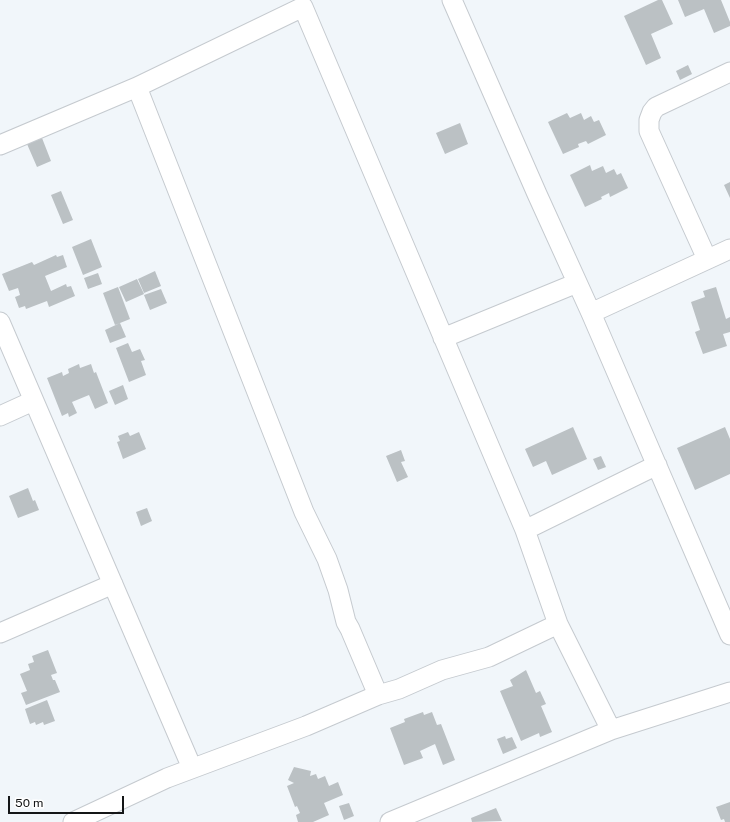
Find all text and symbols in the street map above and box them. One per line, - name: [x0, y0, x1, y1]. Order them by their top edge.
- scale bar: [10, 788, 126, 814]
- text: 50 m: [15, 796, 43, 810]

